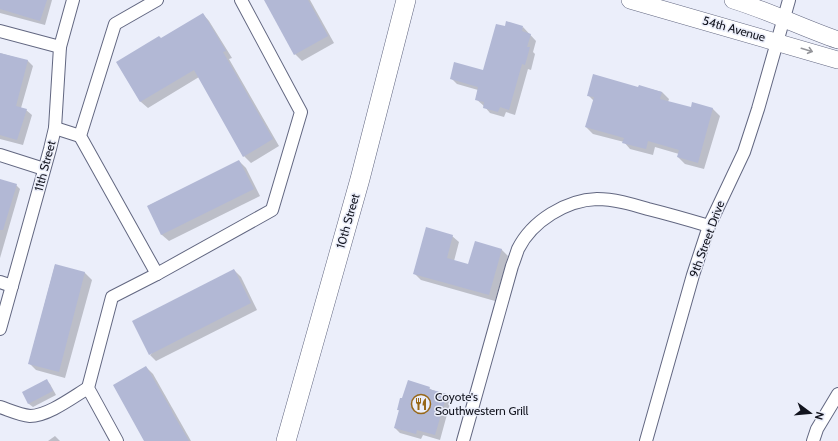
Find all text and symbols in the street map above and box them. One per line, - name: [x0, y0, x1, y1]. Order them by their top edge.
- street label: 54th Avenue: [701, 12, 767, 45]
- one-way arrow: [801, 47, 814, 54]
- street label: 11th Street: [31, 139, 58, 193]
- street label: 10th Street: [333, 192, 363, 250]
- street label: 9th Street Drive: [686, 198, 727, 279]
- place label: Coyote's Southwestern Grill: [435, 389, 529, 418]
- restaurant icon: Coyote's Southwestern Grill: [410, 393, 432, 415]
- north arrow: [790, 393, 830, 433]
- text: N: [812, 410, 827, 421]

